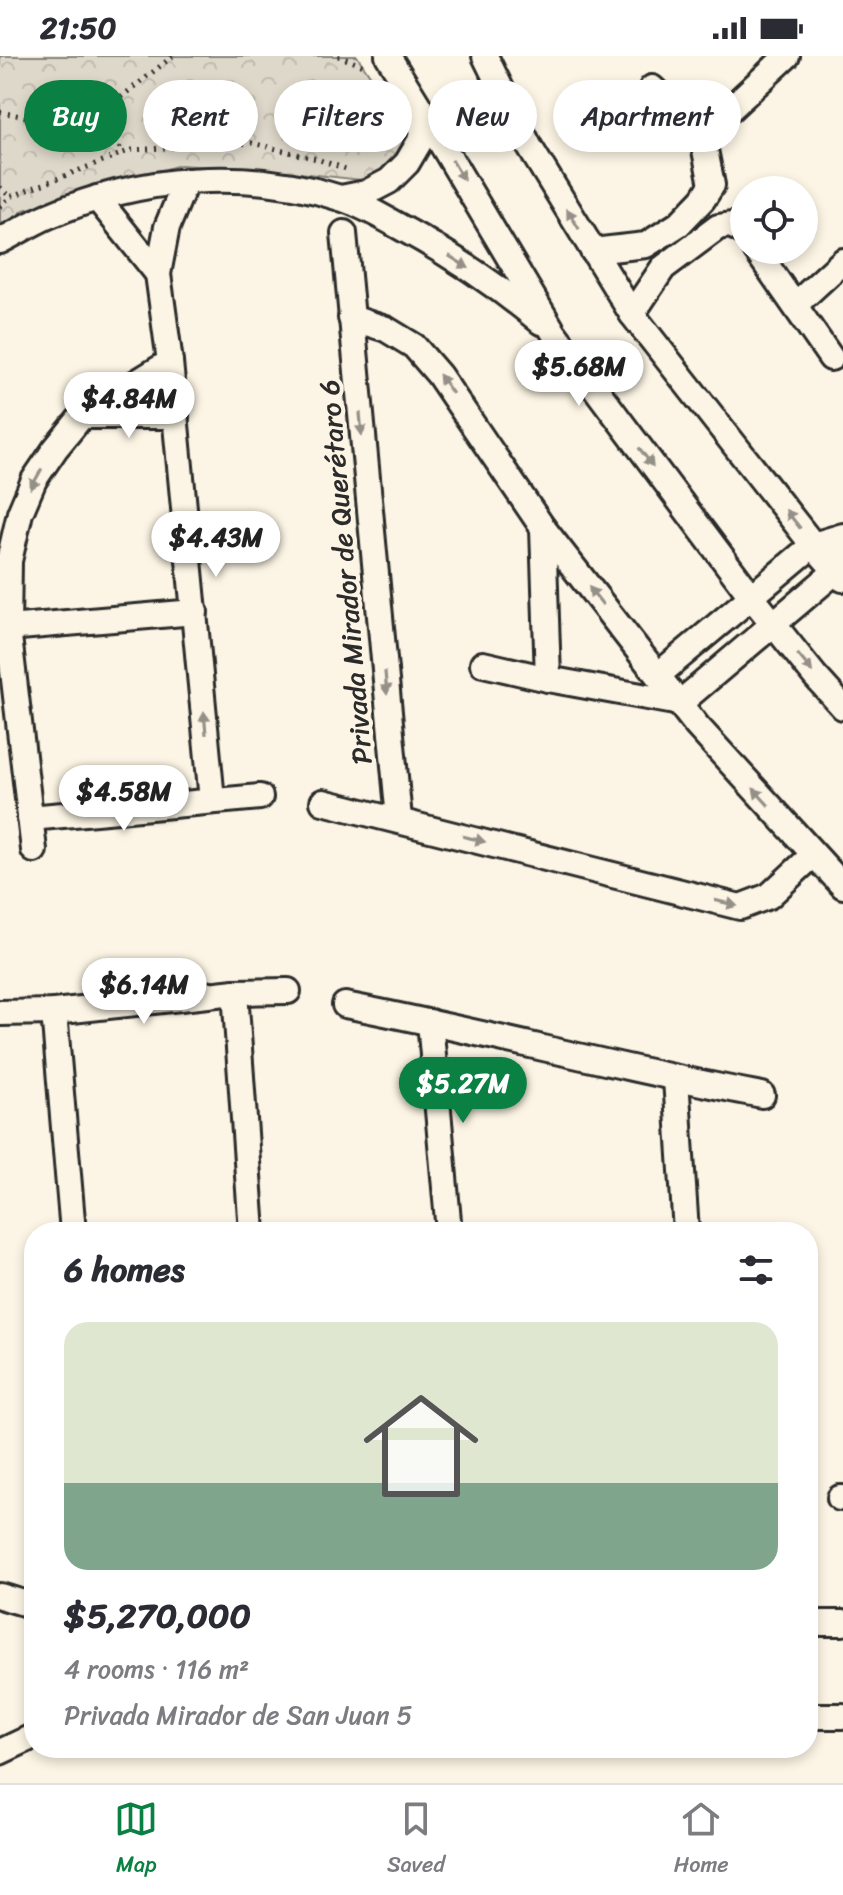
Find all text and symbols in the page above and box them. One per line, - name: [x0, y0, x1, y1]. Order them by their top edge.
- text: 21:50: [40, 1, 117, 55]
- chip: Buy: [24, 80, 127, 152]
- chip: Rent: [143, 80, 258, 152]
- chip: Filters: [274, 80, 412, 152]
- chip: New: [428, 80, 537, 152]
- chip: Apartment: [553, 80, 741, 152]
- one-way arrow: [450, 159, 464, 181]
- map controls: [730, 176, 818, 264]
- button: locate: [730, 176, 818, 264]
- one-way arrow: [567, 208, 581, 230]
- one-way arrow: [448, 254, 470, 268]
- pin: $5.68M: [514, 340, 644, 408]
- text: $5.68M: [533, 343, 625, 389]
- pin: $4.84M: [64, 372, 194, 440]
- one-way arrow: [439, 374, 454, 395]
- text: $4.84M: [82, 375, 176, 421]
- street label: Privada Mirador de Querétaro 6: [304, 378, 387, 766]
- one-way arrow: [355, 412, 368, 437]
- one-way arrow: [638, 447, 654, 467]
- one-way arrow: [30, 468, 44, 490]
- one-way arrow: [785, 509, 801, 529]
- pin: $4.43M: [151, 511, 281, 579]
- text: $4.43M: [169, 514, 263, 560]
- one-way arrow: [588, 586, 605, 606]
- one-way arrow: [796, 653, 813, 674]
- one-way arrow: [379, 671, 392, 696]
- one-way arrow: [199, 710, 212, 735]
- pin: $4.58M: [59, 765, 189, 833]
- text: $4.58M: [77, 768, 171, 814]
- one-way arrow: [752, 787, 770, 807]
- one-way arrow: [462, 833, 487, 845]
- one-way arrow: [714, 897, 739, 910]
- pin: $6.14M: [79, 958, 209, 1026]
- text: $6.14M: [100, 961, 188, 1007]
- pin: $5.27M: [398, 1057, 528, 1125]
- text: $5.27M: [417, 1060, 509, 1106]
- text: 6 homes: [64, 1240, 185, 1300]
- icon: filters: [734, 1248, 778, 1292]
- icon: home: [349, 1374, 493, 1518]
- text: $5,270,000: [64, 1586, 251, 1646]
- text: 4 rooms · 116 m²: [64, 1646, 249, 1692]
- text: Privada Mirador de San Juan 5: [64, 1692, 412, 1738]
- tab: Map: [114, 1797, 158, 1884]
- tab: Saved: [387, 1797, 445, 1884]
- tab: Home: [674, 1797, 729, 1884]

